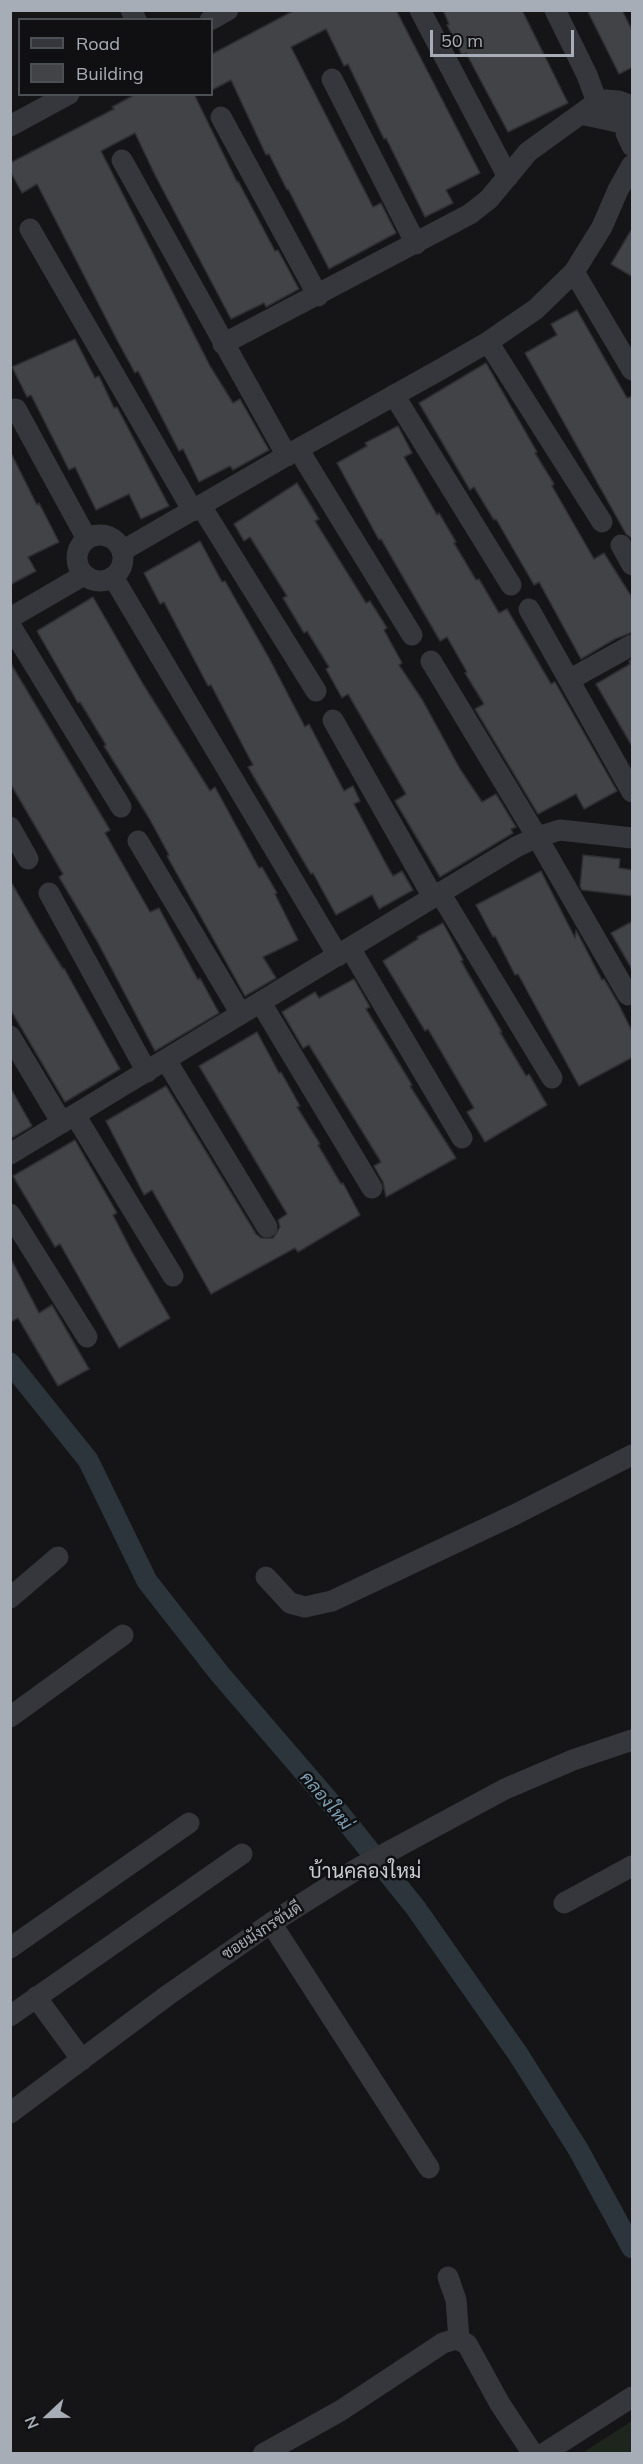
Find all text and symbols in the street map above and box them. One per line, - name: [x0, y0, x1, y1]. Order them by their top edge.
- legend: [18, 18, 213, 96]
- scale bar: [433, 18, 577, 56]
- text: 50 m: [441, 29, 483, 52]
- text: Road: [76, 32, 120, 55]
- text: Building: [76, 62, 144, 85]
- water label: คลองใหม่: [295, 1767, 357, 1835]
- district label: บ้านคลองใหม่: [309, 1860, 421, 1884]
- street label: ซอยมังกรขันดี: [218, 1898, 306, 1964]
- north arrow: [18, 2386, 78, 2446]
- text: N: [20, 2413, 43, 2432]

